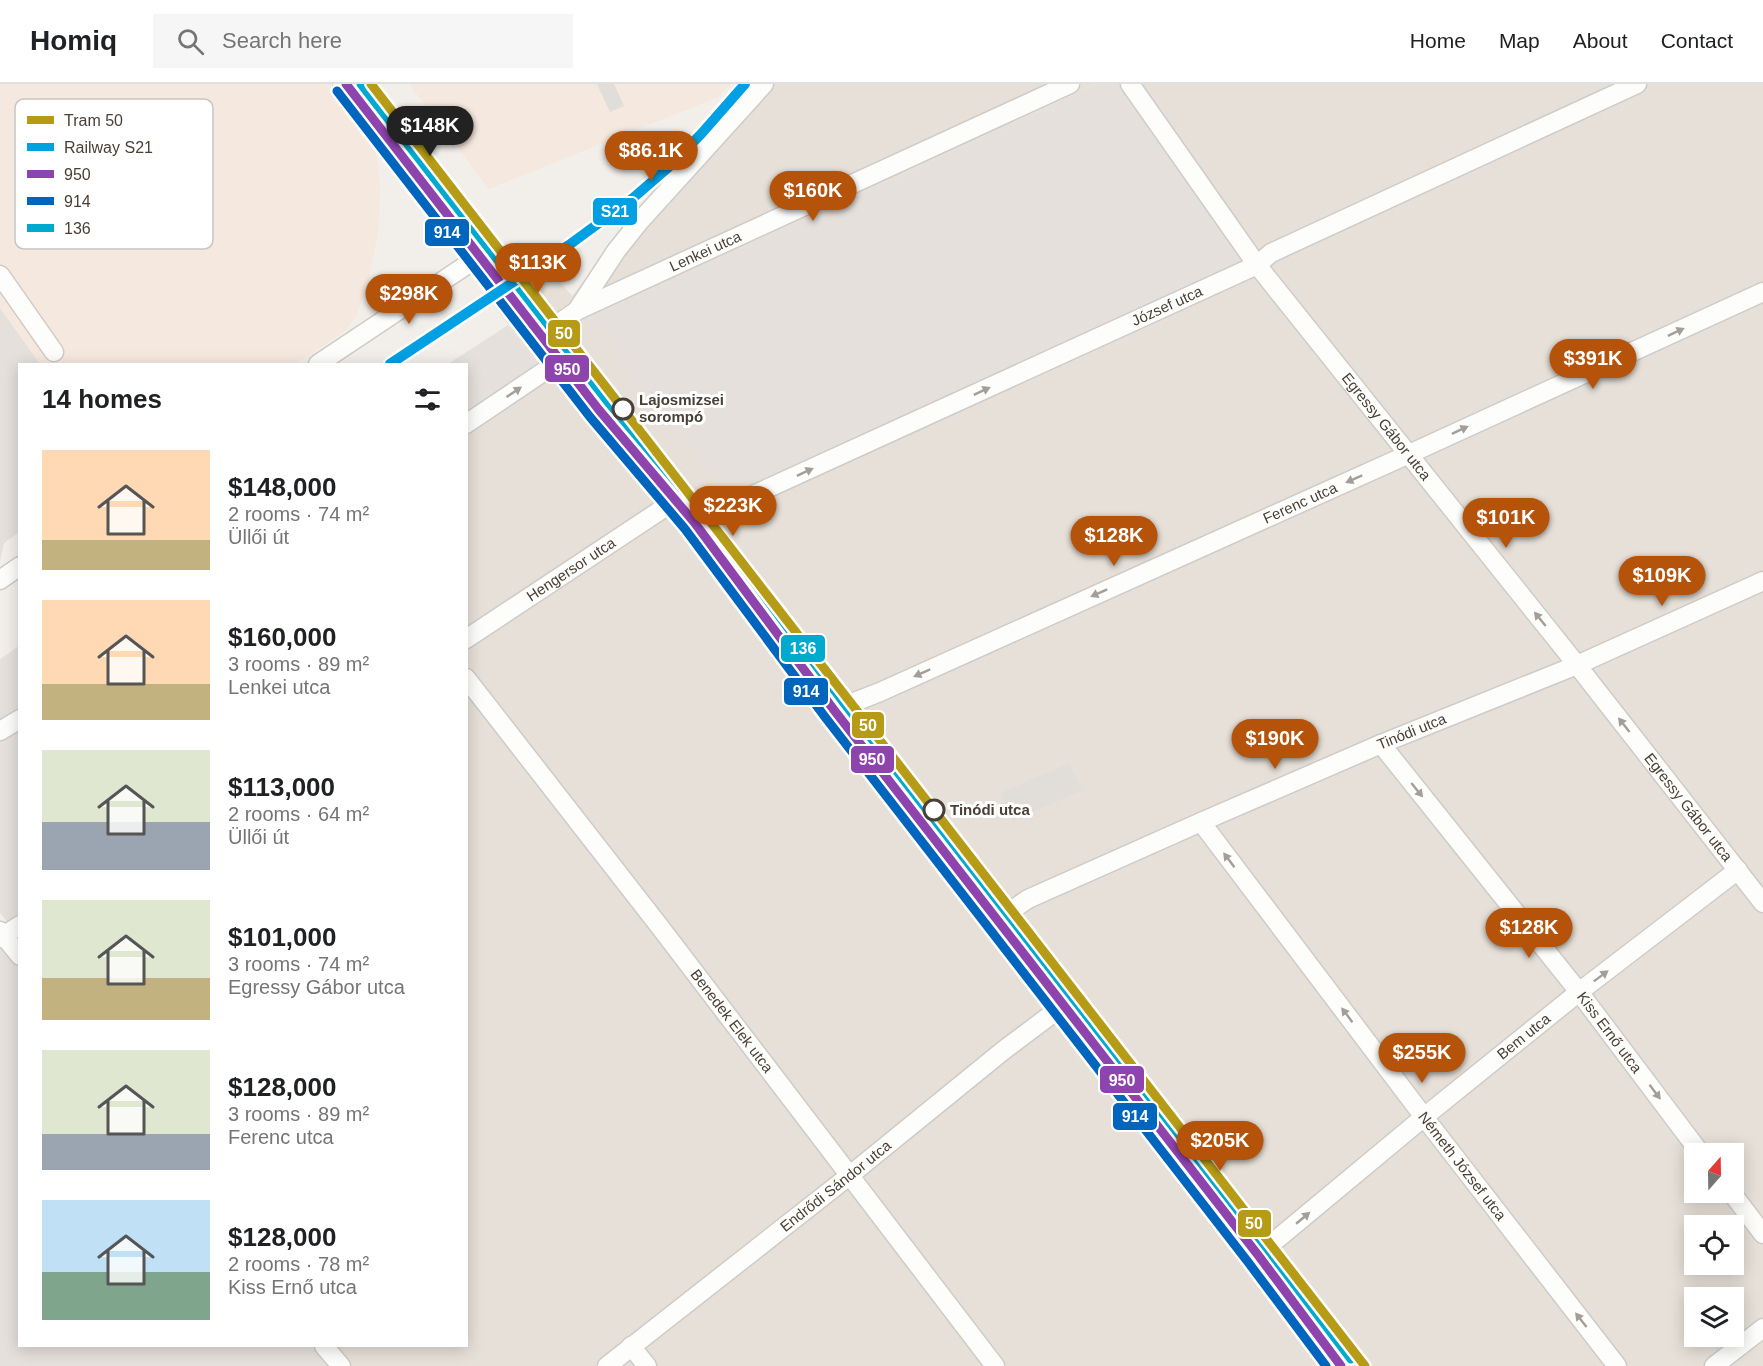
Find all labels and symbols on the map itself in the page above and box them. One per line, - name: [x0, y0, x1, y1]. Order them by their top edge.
- legend: [15, 99, 213, 249]
- pin: $148K: [388, 106, 472, 157]
- text: Tram 50: [64, 112, 123, 129]
- pin: $86.1K: [602, 131, 700, 182]
- text: Railway S21: [64, 139, 153, 156]
- text: 950: [64, 166, 91, 183]
- pin: $160K: [771, 171, 855, 222]
- text: 914: [64, 193, 91, 210]
- line badge: S21: [592, 197, 638, 226]
- text: S21: [601, 203, 629, 220]
- line badge: 914: [424, 218, 470, 247]
- text: 136: [64, 220, 91, 237]
- text: 914: [434, 224, 460, 241]
- street label: Lenkei utca: [667, 227, 744, 275]
- pin: $113K: [496, 243, 580, 294]
- pin: $298K: [367, 274, 451, 325]
- street label: József utca: [1129, 282, 1205, 329]
- line badge: 50: [547, 319, 581, 348]
- text: 50: [555, 325, 573, 342]
- one-way arrow: [1667, 327, 1684, 336]
- pin: $391K: [1551, 339, 1635, 390]
- line badge: 950: [544, 354, 590, 383]
- text: 950: [554, 361, 580, 378]
- street label: Egressy Gábor utca: [1339, 369, 1435, 484]
- one-way arrow: [974, 386, 992, 396]
- one-way arrow: [506, 387, 522, 398]
- place label: Lajosmizsei sorompó: [639, 391, 724, 425]
- marker: Lajosmizsei sorompó: [612, 398, 634, 420]
- one-way arrow: [1452, 426, 1469, 435]
- one-way arrow: [796, 467, 814, 477]
- one-way arrow: [1345, 474, 1362, 483]
- street label: Ferenc utca: [1260, 478, 1340, 527]
- pin: $223K: [691, 486, 775, 537]
- pin: $101K: [1464, 498, 1548, 549]
- pin: $128K: [1072, 516, 1156, 567]
- street label: Hengersor utca: [523, 533, 619, 604]
- pin: $109K: [1620, 556, 1704, 607]
- one-way arrow: [1090, 588, 1108, 598]
- one-way arrow: [1534, 612, 1547, 627]
- line badge: 136: [780, 634, 826, 663]
- text: 136: [790, 640, 816, 657]
- one-way arrow: [913, 669, 930, 678]
- line badge: 914: [783, 677, 829, 706]
- text: 914: [793, 683, 819, 700]
- street label: Tinódi utca: [1374, 709, 1449, 753]
- line badge: 50: [851, 711, 885, 739]
- text: 50: [859, 717, 877, 734]
- one-way arrow: [1618, 717, 1630, 732]
- pin: $190K: [1233, 719, 1317, 770]
- line badge: 950: [850, 745, 895, 774]
- street label: Egressy Gábor utca: [1641, 750, 1737, 865]
- text: 950: [859, 751, 885, 768]
- one-way arrow: [1411, 782, 1424, 798]
- marker: Tinódi utca: [923, 799, 945, 821]
- place label: Tinódi utca: [950, 801, 1030, 818]
- one-way arrow: [1224, 852, 1236, 867]
- pin: $128K: [1487, 908, 1571, 959]
- street label: Benedek Elek utca: [687, 966, 777, 1076]
- one-way arrow: [1593, 970, 1608, 982]
- street label: Kiss Ernő utca: [1574, 988, 1646, 1076]
- one-way arrow: [1341, 1008, 1353, 1024]
- street label: Bem utca: [1493, 1009, 1554, 1063]
- pin: $255K: [1380, 1033, 1464, 1084]
- line badge: 950: [1099, 1065, 1145, 1094]
- text: 950: [1109, 1072, 1135, 1089]
- one-way arrow: [1648, 1084, 1661, 1100]
- line badge: 914: [1112, 1102, 1158, 1131]
- text: 914: [1122, 1108, 1148, 1125]
- street label: Németh József utca: [1415, 1108, 1510, 1224]
- pin: $205K: [1178, 1121, 1262, 1172]
- street label: Endrődi Sándor utca: [777, 1136, 895, 1235]
- north arrow: [1684, 1143, 1744, 1203]
- line badge: 50: [1237, 1209, 1272, 1238]
- one-way arrow: [1295, 1211, 1311, 1224]
- text: 50: [1245, 1215, 1263, 1232]
- one-way arrow: [1575, 1312, 1587, 1327]

